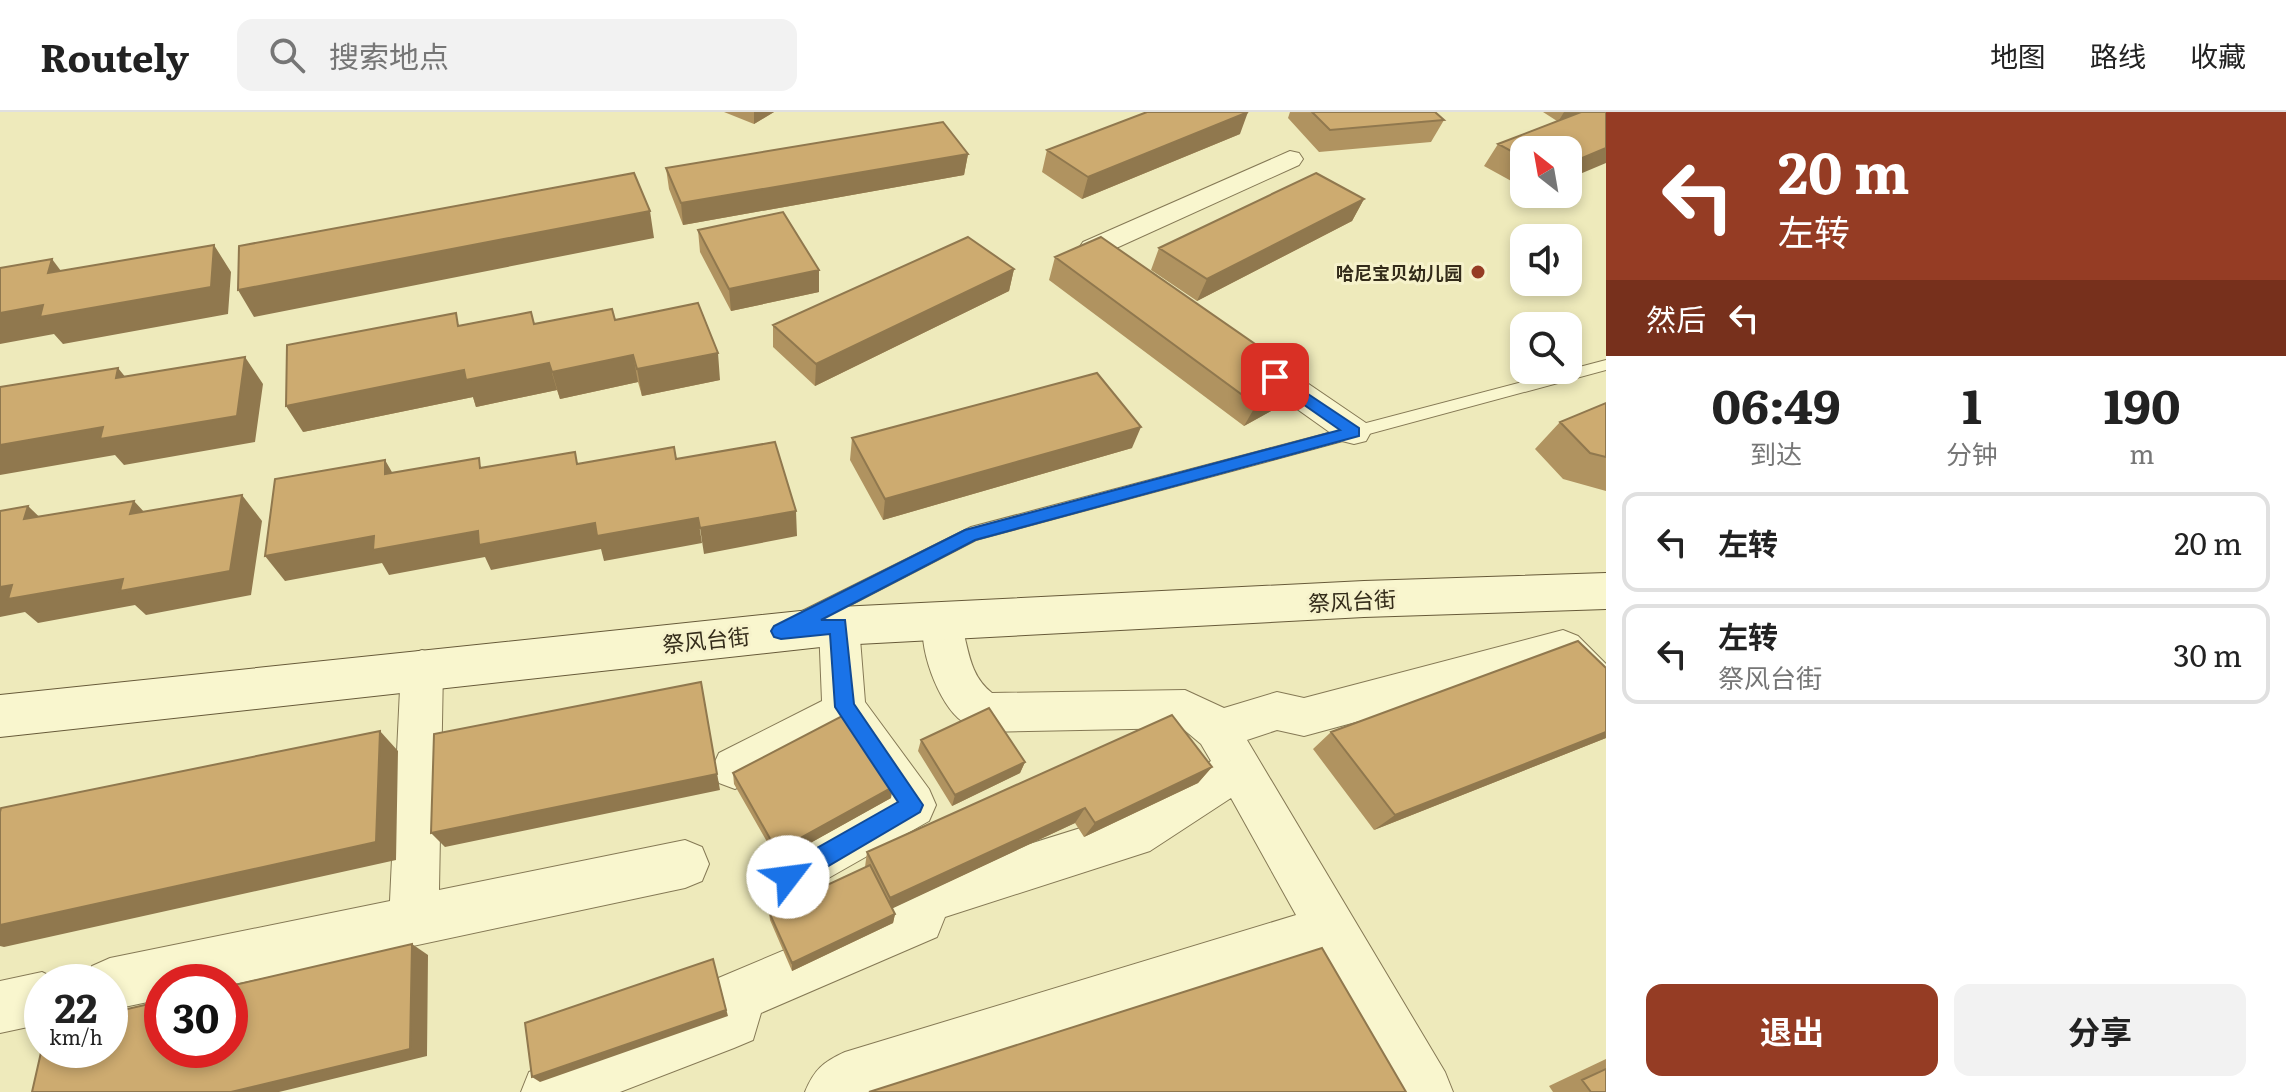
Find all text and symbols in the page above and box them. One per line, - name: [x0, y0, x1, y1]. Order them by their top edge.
- search box: [237, 19, 797, 91]
- text: Routely: [40, 27, 189, 84]
- icon: search: [265, 33, 309, 77]
- text: 搜索地点: [329, 33, 449, 77]
- text: 地图: [1990, 34, 2046, 76]
- text: 路线: [2090, 34, 2146, 76]
- text: 收藏: [2190, 34, 2246, 76]
- text: 20 m: [1778, 128, 1910, 211]
- north arrow: [1510, 136, 1582, 208]
- map controls: [1510, 136, 1582, 384]
- icon: left: [1646, 144, 1750, 248]
- text: 左转: [1778, 204, 1850, 257]
- button: sound: [1510, 224, 1582, 296]
- place label: 哈尼宝贝幼儿园: [1336, 259, 1462, 286]
- marker: 哈尼宝贝幼儿园: [1469, 263, 1487, 281]
- text: 然后: [1646, 296, 1706, 340]
- icon: left: [1722, 296, 1766, 340]
- button: search: [1510, 312, 1582, 384]
- pin: [1241, 343, 1309, 411]
- icon: arrive: [1253, 355, 1297, 399]
- text: 06:49: [1711, 368, 1841, 439]
- text: 1: [1962, 368, 1982, 439]
- text: 190: [2103, 368, 2181, 439]
- text: 到达: [1750, 433, 1802, 472]
- text: 分钟: [1946, 433, 1998, 472]
- text: m: [2129, 433, 2155, 472]
- icon: left: [1650, 520, 1694, 564]
- text: 左转: [1718, 520, 1778, 564]
- text: 20 m: [2174, 520, 2242, 564]
- street label: 祭风台街: [1307, 581, 1397, 619]
- text: 左转: [1718, 613, 1778, 657]
- street label: 祭风台街: [661, 618, 751, 660]
- icon: left: [1650, 632, 1694, 676]
- text: 30 m: [2173, 632, 2242, 676]
- text: 祭风台街: [1718, 657, 1822, 696]
- position arrow: [746, 835, 830, 919]
- speed limit sign: 30: [144, 964, 248, 1068]
- text: 22: [55, 976, 97, 1035]
- button: 退出: [1646, 984, 1938, 1076]
- button: 分享: [1954, 984, 2246, 1076]
- text: km/h: [49, 1021, 103, 1051]

